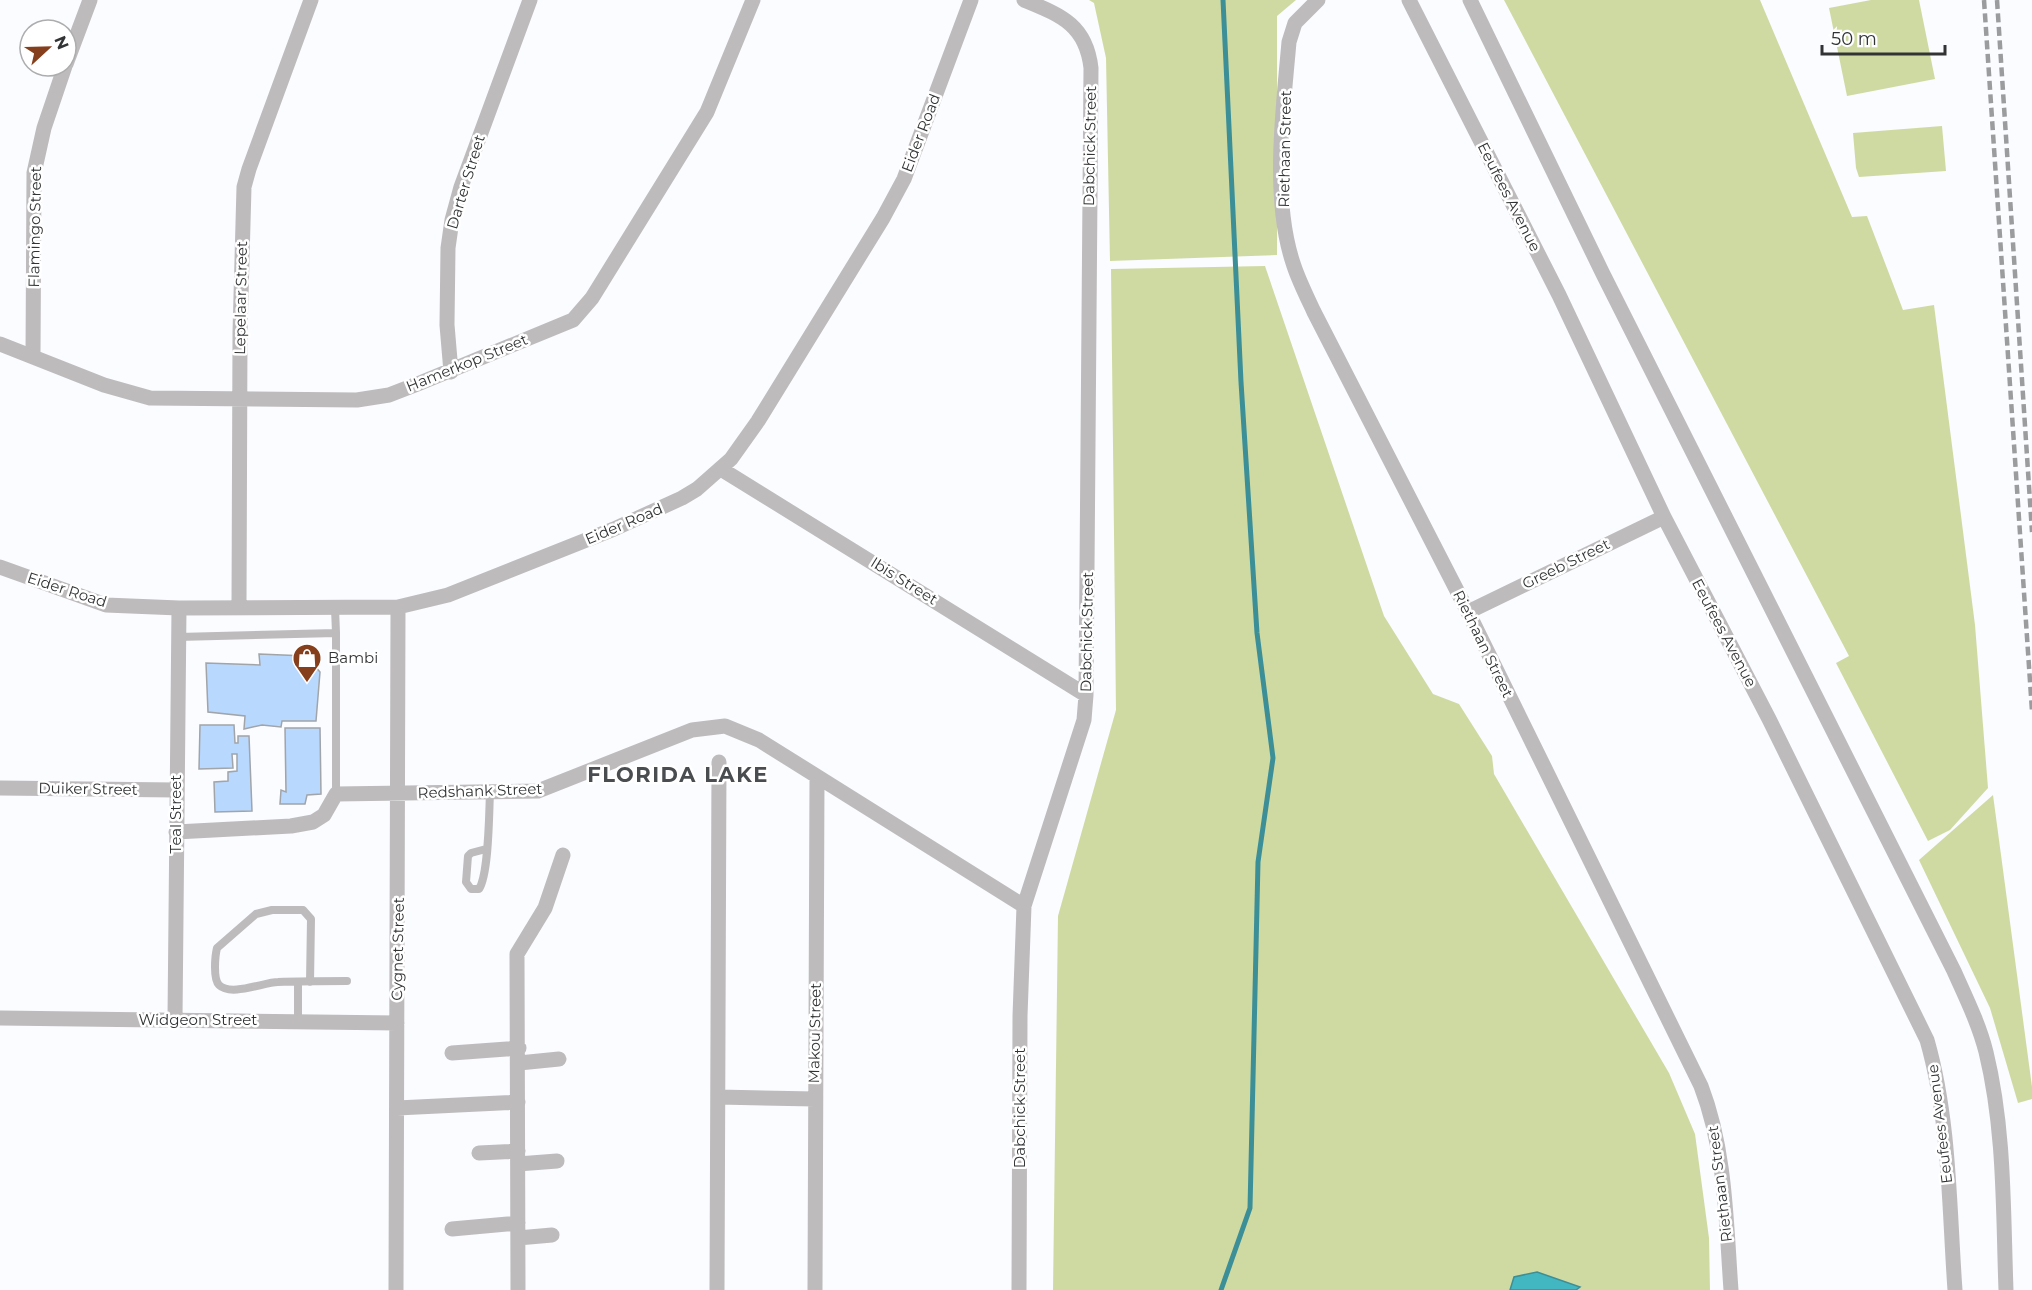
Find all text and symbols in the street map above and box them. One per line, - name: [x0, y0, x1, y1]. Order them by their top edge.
- north arrow: [18, 18, 78, 78]
- scale bar: [1822, 18, 1945, 56]
- text: 50 m: [1831, 28, 1877, 50]
- text: N: [50, 33, 73, 52]
- street label: Dabchick Street: [1079, 86, 1100, 206]
- street label: Riethaan Street: [1274, 90, 1295, 208]
- street label: Eider Road: [897, 91, 944, 175]
- street label: Darter Street: [442, 132, 489, 231]
- street label: Eeufees Avenue: [1474, 139, 1545, 255]
- street label: Flamingo Street: [24, 166, 45, 288]
- street label: Lepelaar Street: [230, 241, 251, 355]
- street label: Hamerkop Street: [403, 329, 530, 396]
- street label: Eider Road: [582, 499, 665, 548]
- street label: Greeb Street: [1519, 534, 1613, 593]
- street label: Ibis Street: [867, 553, 941, 609]
- street label: Eider Road: [25, 568, 109, 611]
- street label: Dabchick Street: [1076, 572, 1097, 692]
- street label: Eeufees Avenue: [1688, 575, 1761, 690]
- street label: Riethaan Street: [1449, 587, 1518, 701]
- shop icon: Bambi: [291, 642, 323, 684]
- place label: Bambi: [328, 648, 378, 667]
- district label: FLORIDA LAKE: [587, 762, 769, 787]
- street label: Teal Street: [166, 775, 185, 853]
- street label: Duiker Street: [38, 778, 138, 799]
- street label: Redshank Street: [417, 779, 543, 802]
- street label: Cygnet Street: [387, 897, 408, 1001]
- street label: Makou Street: [804, 983, 825, 1083]
- street label: Widgeon Street: [139, 1010, 257, 1029]
- street label: Dabchick Street: [1010, 1048, 1029, 1168]
- street label: Eeufees Avenue: [1923, 1063, 1956, 1185]
- street label: Riethaan Street: [1703, 1125, 1736, 1243]

